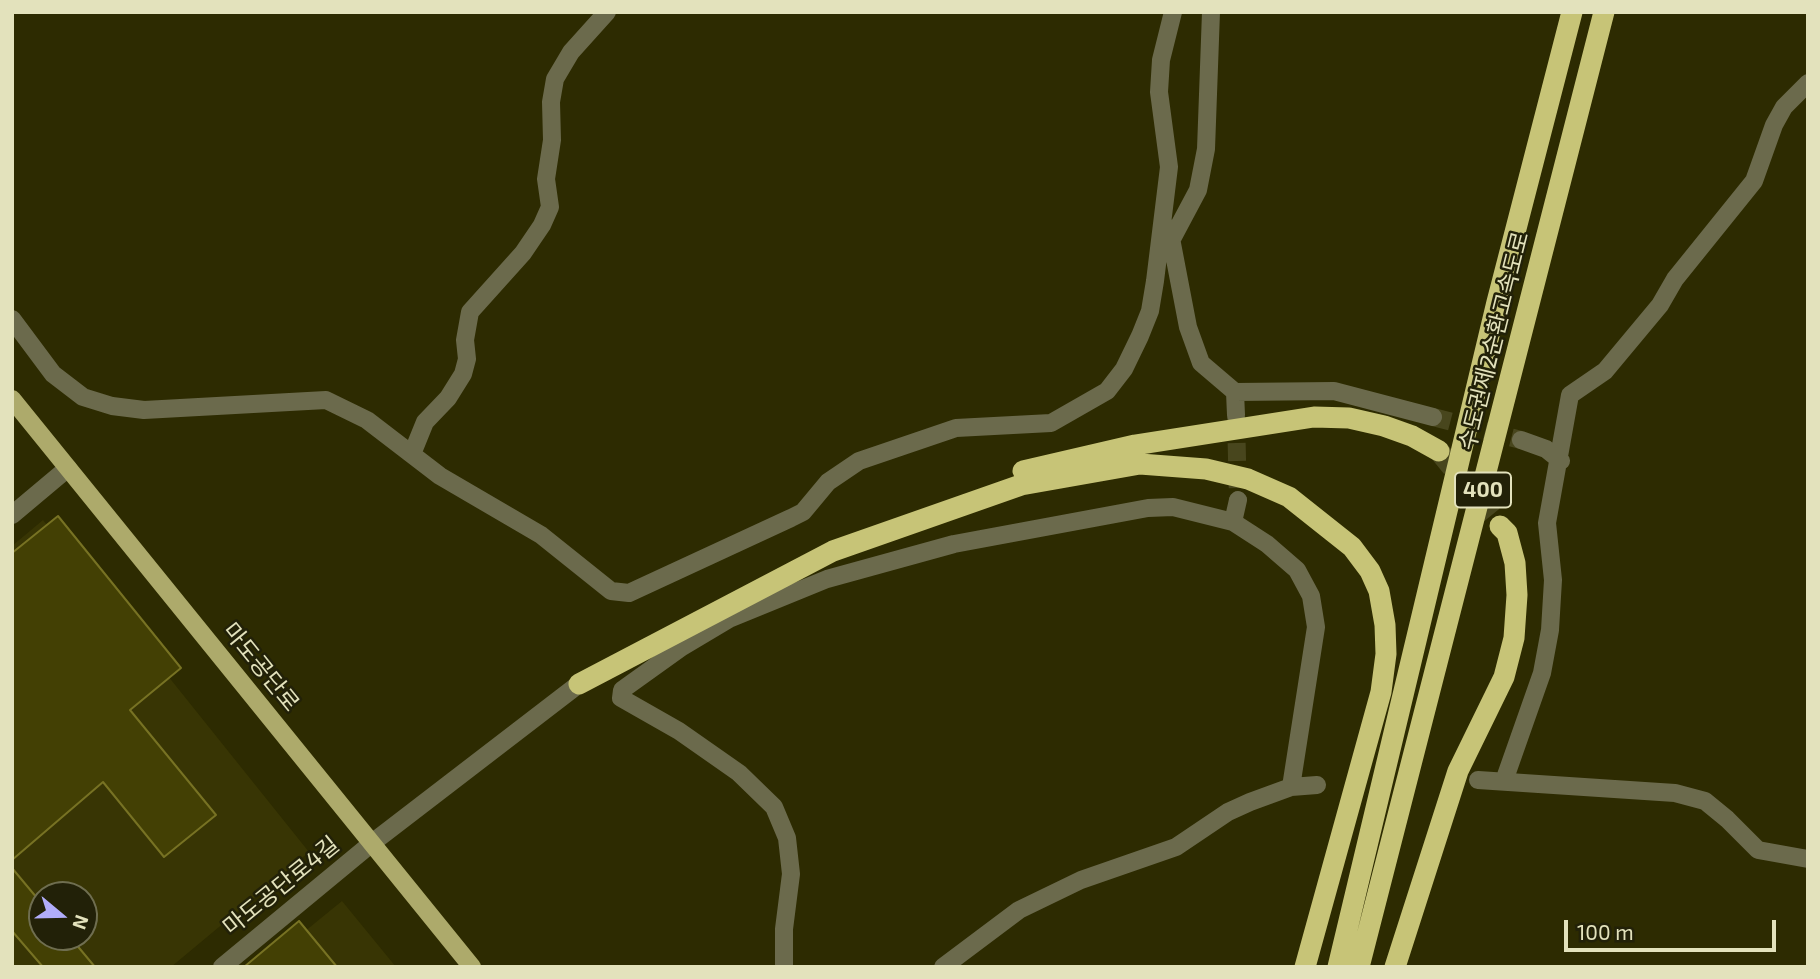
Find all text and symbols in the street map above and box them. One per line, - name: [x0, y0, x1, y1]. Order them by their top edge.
- street label: 수도권제2순환고속도로: [1453, 229, 1535, 453]
- road number: 400: [1455, 472, 1511, 508]
- street label: 마도공단로: [217, 617, 305, 717]
- street label: 마도공단로4길: [217, 831, 345, 941]
- north arrow: [28, 881, 98, 951]
- scale bar: [1568, 906, 1780, 950]
- text: N: [68, 912, 95, 933]
- text: 100 m: [1577, 919, 1634, 944]

